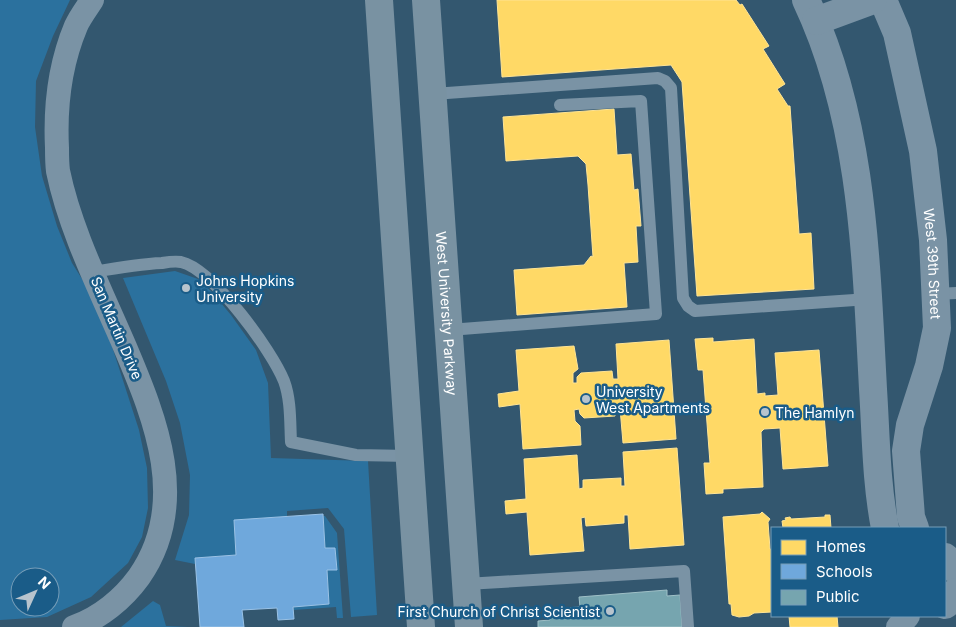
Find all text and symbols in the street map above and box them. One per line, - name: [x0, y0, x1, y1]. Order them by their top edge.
- street label: West 39th Street: [921, 207, 945, 320]
- street label: West University Parkway: [433, 230, 462, 396]
- place label: Johns Hopkins University: [196, 272, 294, 305]
- street label: San Martin Drive: [88, 274, 146, 382]
- marker: Johns Hopkins University: [180, 282, 192, 294]
- place label: University West Apartments: [596, 383, 710, 416]
- marker: University West Apartments: [580, 393, 592, 405]
- place label: The Hamlyn: [775, 404, 855, 421]
- marker: The Hamlyn: [759, 406, 771, 418]
- legend: [771, 527, 946, 617]
- text: Homes: [816, 537, 866, 556]
- text: Schools: [816, 562, 873, 581]
- north arrow: [10, 567, 60, 617]
- text: N: [35, 573, 55, 592]
- text: Public: [816, 587, 859, 606]
- place label: First Church of Christ Scientist: [398, 603, 600, 620]
- marker: First Church of Christ Scientist: [604, 605, 616, 617]

